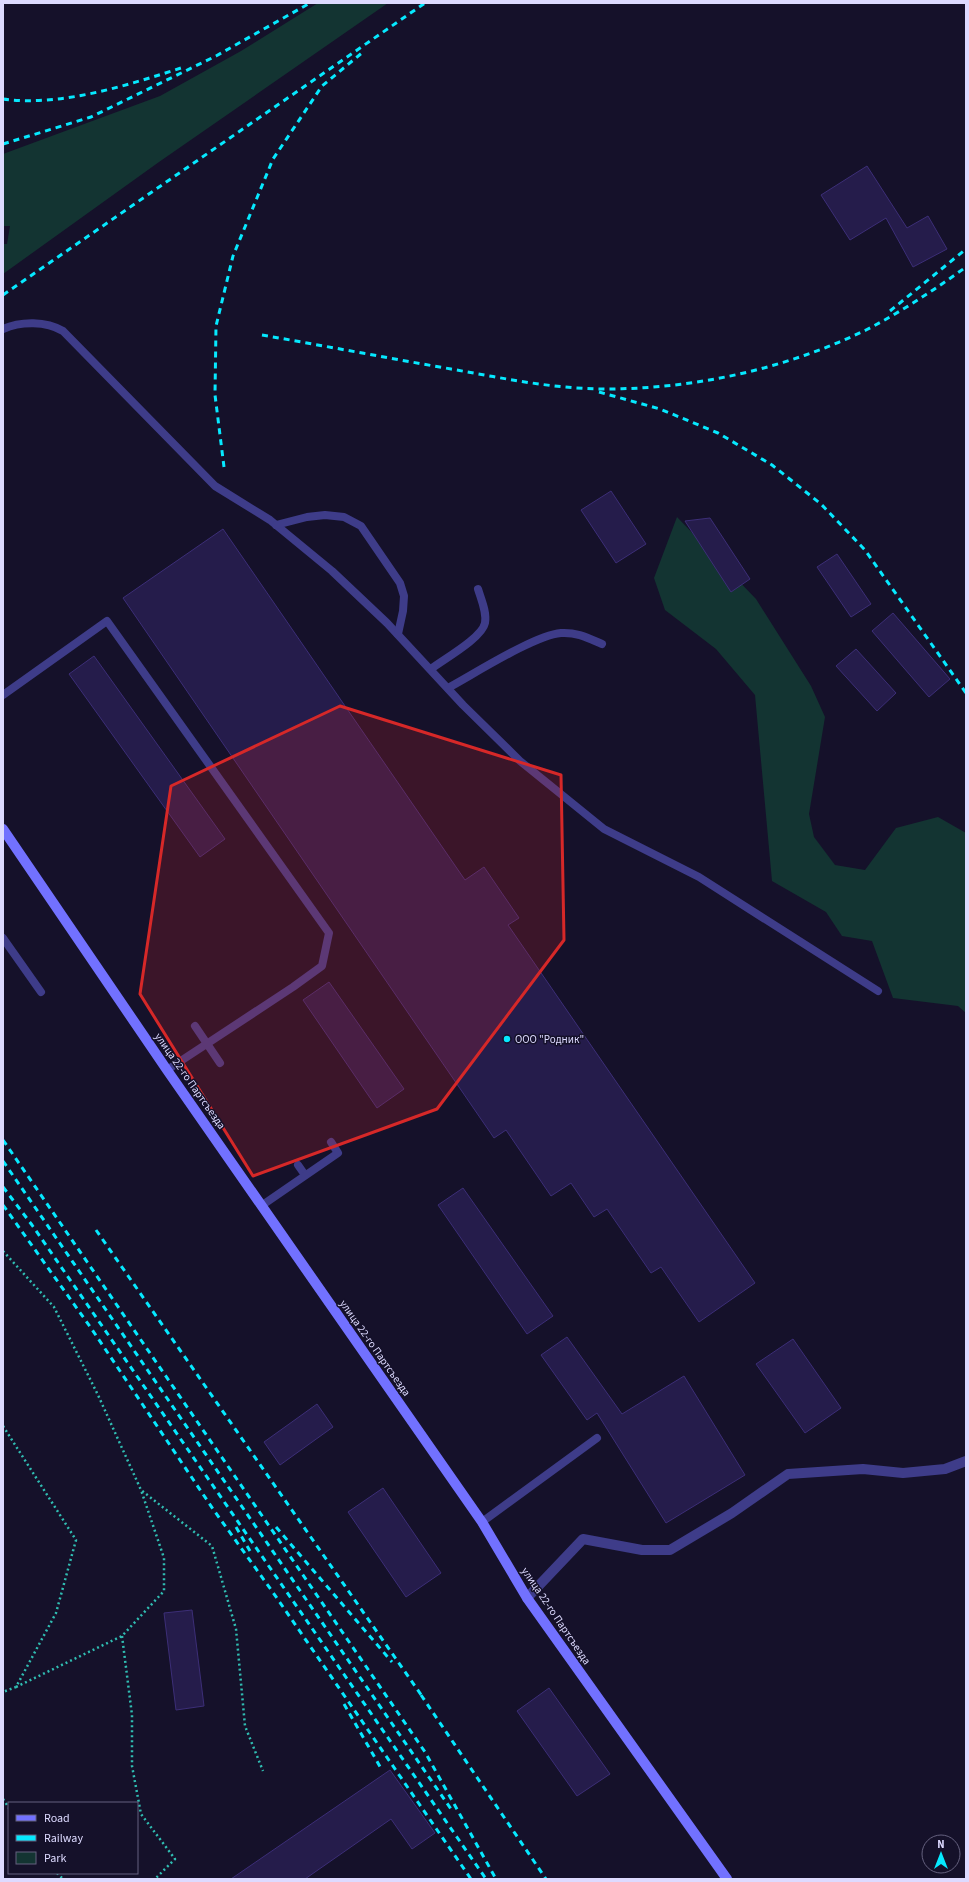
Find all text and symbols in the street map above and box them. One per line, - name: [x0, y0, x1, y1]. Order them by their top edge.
- street label: улица 22-го Партсъезда: [151, 1030, 229, 1132]
- place label: ООО "Родник": [515, 1032, 584, 1047]
- marker: ООО "Родник": [502, 1034, 512, 1044]
- street label: улица 22-го Партсъезда: [336, 1297, 414, 1399]
- street label: улица 22-го Партсъезда: [518, 1564, 594, 1668]
- legend: [8, 1802, 138, 1874]
- text: Road: [44, 1810, 70, 1827]
- text: Railway: [44, 1830, 83, 1847]
- north arrow: [921, 1834, 961, 1874]
- text: N: [937, 1837, 945, 1852]
- text: Park: [44, 1850, 66, 1867]

